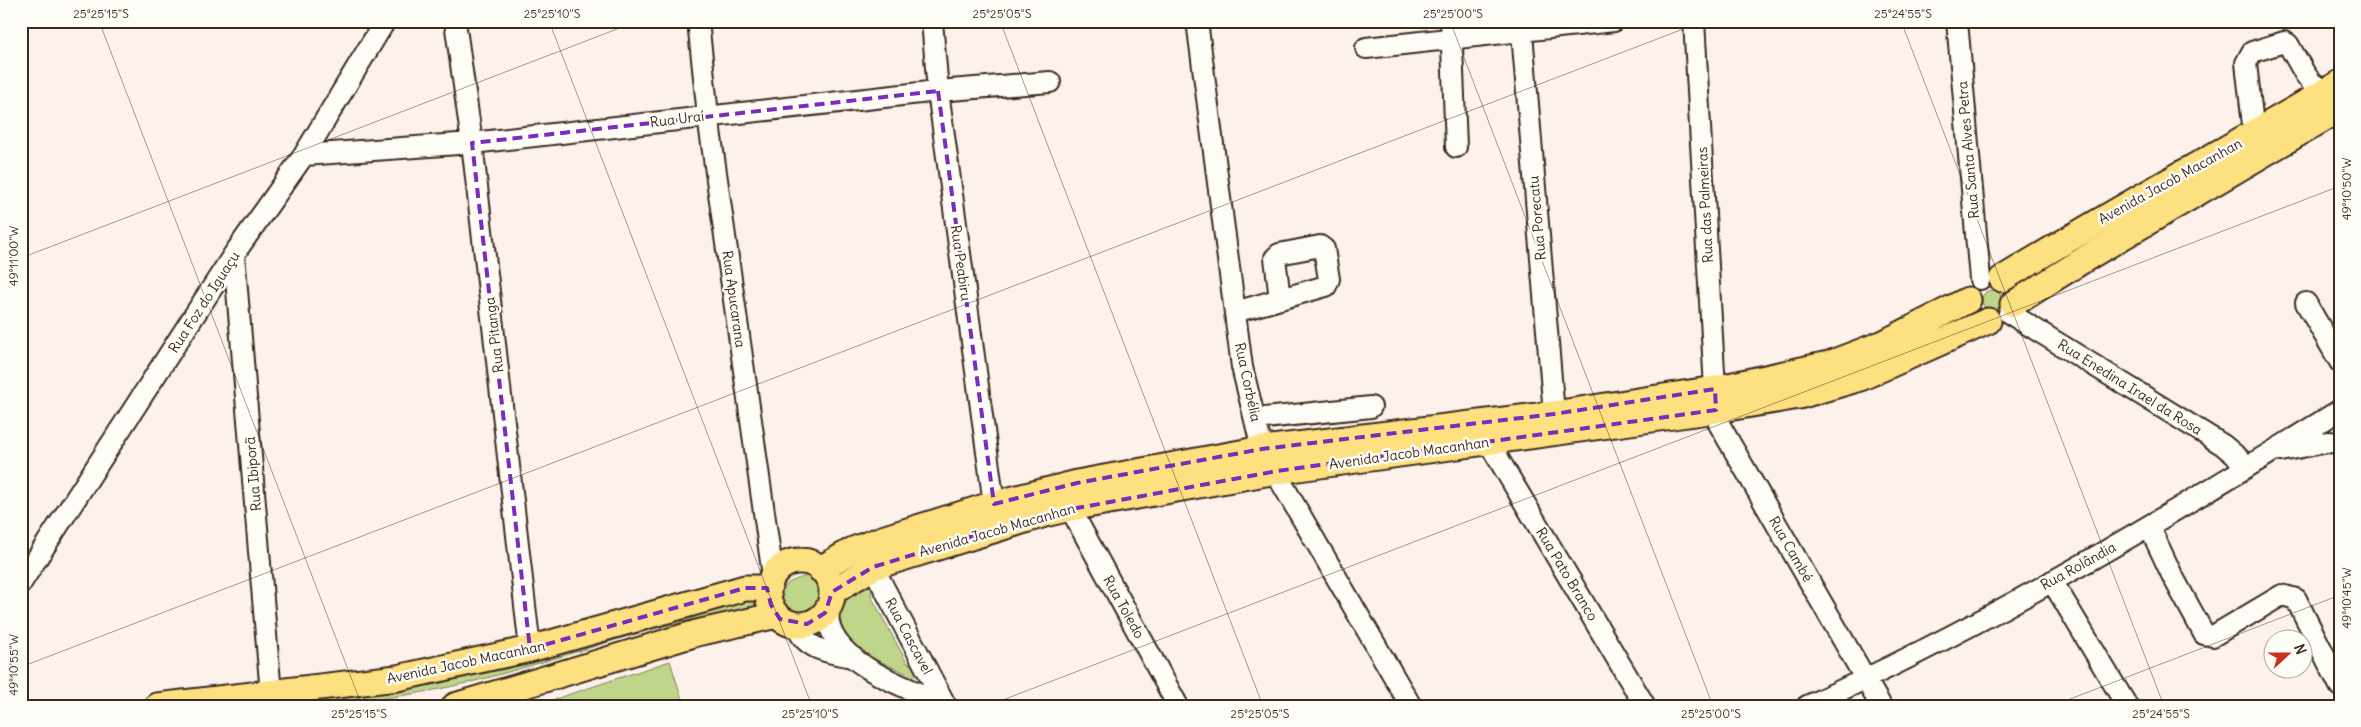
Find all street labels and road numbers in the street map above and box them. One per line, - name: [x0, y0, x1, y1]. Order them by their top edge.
- street label: Rua Santa Alves Petra: [1953, 81, 1983, 219]
- street label: Rua Uraí: [649, 107, 705, 131]
- street label: Avenida Jacob Macanhan: [2095, 134, 2245, 228]
- street label: Rua das Palmeiras: [1693, 146, 1717, 264]
- street label: Rua Porecatu: [1524, 175, 1550, 261]
- street label: Rua Peabiru: [947, 224, 975, 302]
- street label: Rua Foz do Iguaçu: [164, 248, 244, 356]
- street label: Rua Apucarana: [718, 249, 750, 349]
- street label: Rua Pitanga: [480, 296, 508, 374]
- street label: Rua Enedina Irael da Rosa: [2054, 335, 2206, 439]
- street label: Rua Corbélia: [1231, 341, 1265, 423]
- street label: Avenida Jacob Macanhan: [1328, 433, 1490, 473]
- street label: Rua Ibiporã: [241, 436, 265, 512]
- street label: Avenida Jacob Macanhan: [917, 499, 1077, 561]
- street label: Rua Cambé: [1765, 513, 1817, 585]
- street label: Rua Pato Branco: [1532, 524, 1602, 624]
- street label: Rua Rolândia: [2037, 538, 2119, 594]
- street label: Rua Toledo: [1099, 572, 1149, 642]
- street label: Rua Cascavel: [881, 595, 937, 677]
- street label: Avenida Jacob Macanhan: [385, 636, 547, 688]

